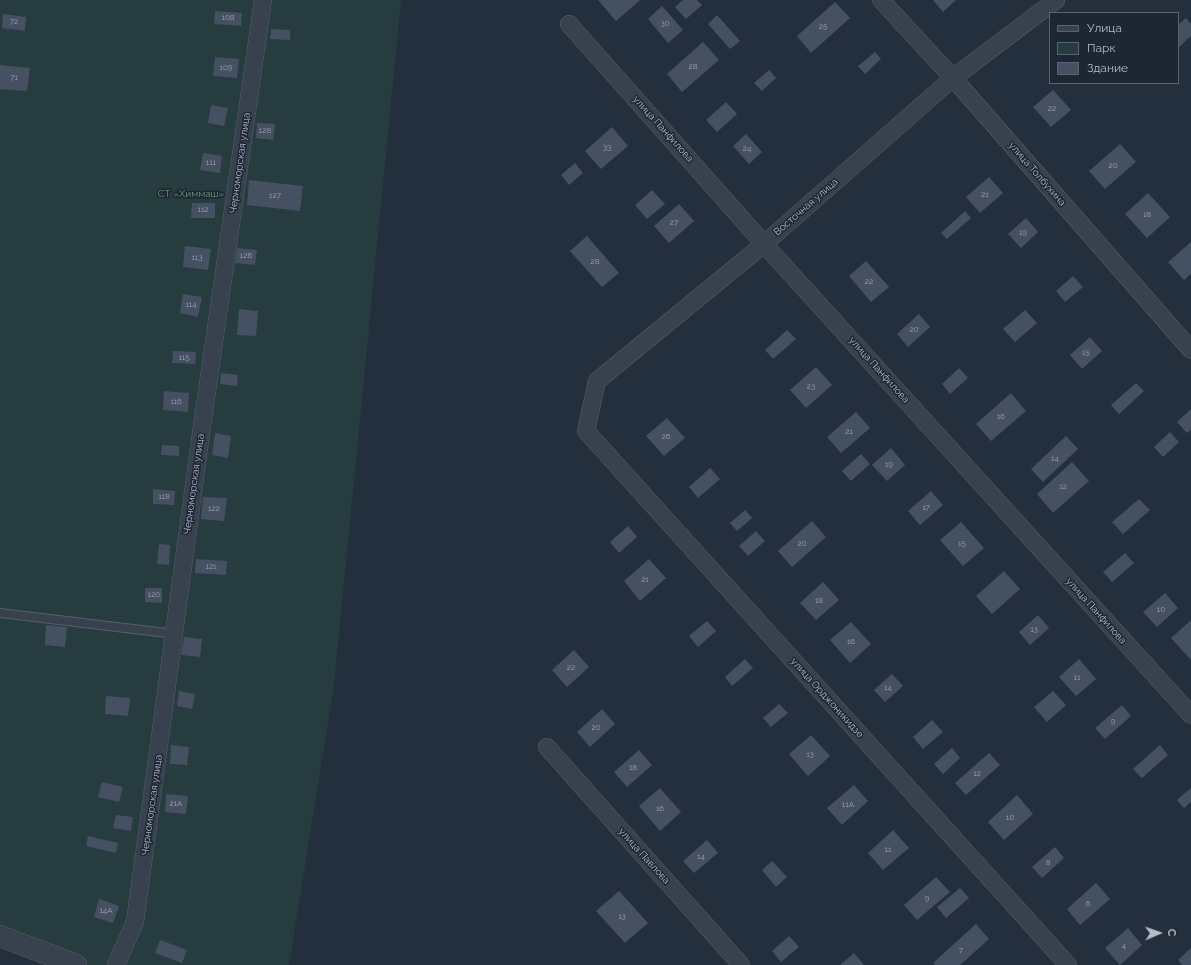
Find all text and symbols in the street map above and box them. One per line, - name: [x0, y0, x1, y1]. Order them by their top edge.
- legend: [1049, 12, 1179, 84]
- house number: 108: [221, 13, 235, 23]
- house number: 72: [10, 17, 18, 27]
- house number: 30: [660, 19, 670, 29]
- text: Улица: [1087, 21, 1122, 35]
- house number: 25: [819, 22, 827, 32]
- text: Парк: [1087, 41, 1116, 55]
- text: Здание: [1087, 61, 1128, 75]
- house number: 28: [689, 62, 697, 72]
- house number: 109: [219, 63, 233, 73]
- house number: 71: [10, 73, 18, 83]
- street label: улица Панфилова: [630, 94, 696, 164]
- house number: 22: [1048, 104, 1056, 114]
- street label: Черноморская улица: [227, 112, 253, 214]
- house number: 128: [259, 126, 271, 136]
- street label: улица Толбухина: [1006, 139, 1068, 209]
- house number: 33: [603, 143, 611, 153]
- house number: 24: [743, 144, 751, 154]
- house number: 111: [206, 158, 216, 168]
- house number: 20: [1108, 161, 1118, 171]
- street label: Восточная улица: [771, 176, 841, 238]
- park label: СТ «Химмаш»: [158, 188, 224, 200]
- house number: 21: [981, 190, 989, 200]
- house number: 127: [269, 191, 281, 201]
- house number: 112: [197, 205, 209, 215]
- house number: 18: [1143, 210, 1151, 220]
- house number: 27: [670, 218, 678, 228]
- house number: 19: [1019, 228, 1027, 238]
- house number: 126: [240, 251, 252, 261]
- house number: 113: [191, 253, 203, 263]
- house number: 28: [591, 257, 599, 267]
- house number: 22: [865, 277, 873, 287]
- house number: 114: [185, 300, 197, 310]
- house number: 20: [909, 325, 919, 335]
- street label: улица Панфилова: [846, 335, 912, 405]
- house number: 15: [1082, 348, 1090, 358]
- house number: 115: [178, 353, 190, 363]
- house number: 23: [807, 382, 815, 392]
- house number: 116: [170, 397, 182, 407]
- house number: 16: [997, 412, 1005, 422]
- house number: 21: [845, 427, 853, 437]
- house number: 26: [662, 432, 670, 442]
- street label: Черноморская улица: [181, 433, 207, 535]
- house number: 14: [1051, 454, 1059, 464]
- house number: 19: [885, 460, 893, 470]
- house number: 12: [1059, 482, 1067, 492]
- house number: 118: [158, 492, 170, 502]
- house number: 17: [922, 503, 930, 513]
- house number: 122: [208, 504, 220, 514]
- house number: 20: [797, 539, 807, 549]
- house number: 15: [958, 539, 966, 549]
- house number: 121: [205, 562, 217, 572]
- house number: 21: [641, 575, 649, 585]
- street label: улица Панфилова: [1063, 576, 1129, 646]
- house number: 120: [148, 590, 160, 600]
- house number: 18: [815, 596, 823, 606]
- house number: 10: [1157, 605, 1165, 615]
- house number: 13: [1030, 625, 1038, 635]
- house number: 16: [847, 637, 855, 647]
- street label: улица Орджоникидзе: [788, 656, 866, 740]
- house number: 22: [567, 663, 575, 673]
- house number: 11: [1074, 673, 1080, 683]
- house number: 14: [884, 683, 892, 693]
- house number: 9: [1111, 717, 1115, 727]
- house number: 20: [591, 723, 601, 733]
- house number: 13: [806, 750, 814, 760]
- street label: Черноморская улица: [139, 754, 165, 856]
- house number: 18: [629, 763, 637, 773]
- house number: 12: [973, 769, 981, 779]
- house number: 21А: [170, 799, 182, 809]
- house number: 11А: [842, 800, 854, 810]
- house number: 16: [656, 804, 664, 814]
- house number: 10: [1006, 813, 1014, 823]
- street label: улица Павлова: [616, 826, 672, 886]
- house number: 11: [885, 845, 891, 855]
- house number: 14: [697, 852, 705, 862]
- house number: 8: [1046, 858, 1050, 868]
- house number: 9: [925, 894, 929, 904]
- house number: 6: [1086, 899, 1090, 909]
- house number: 14А: [99, 906, 113, 916]
- house number: 13: [618, 912, 626, 922]
- north arrow: [1139, 913, 1179, 953]
- text: С: [1165, 929, 1178, 937]
- house number: 4: [1122, 941, 1126, 951]
- house number: 7: [959, 946, 963, 956]

